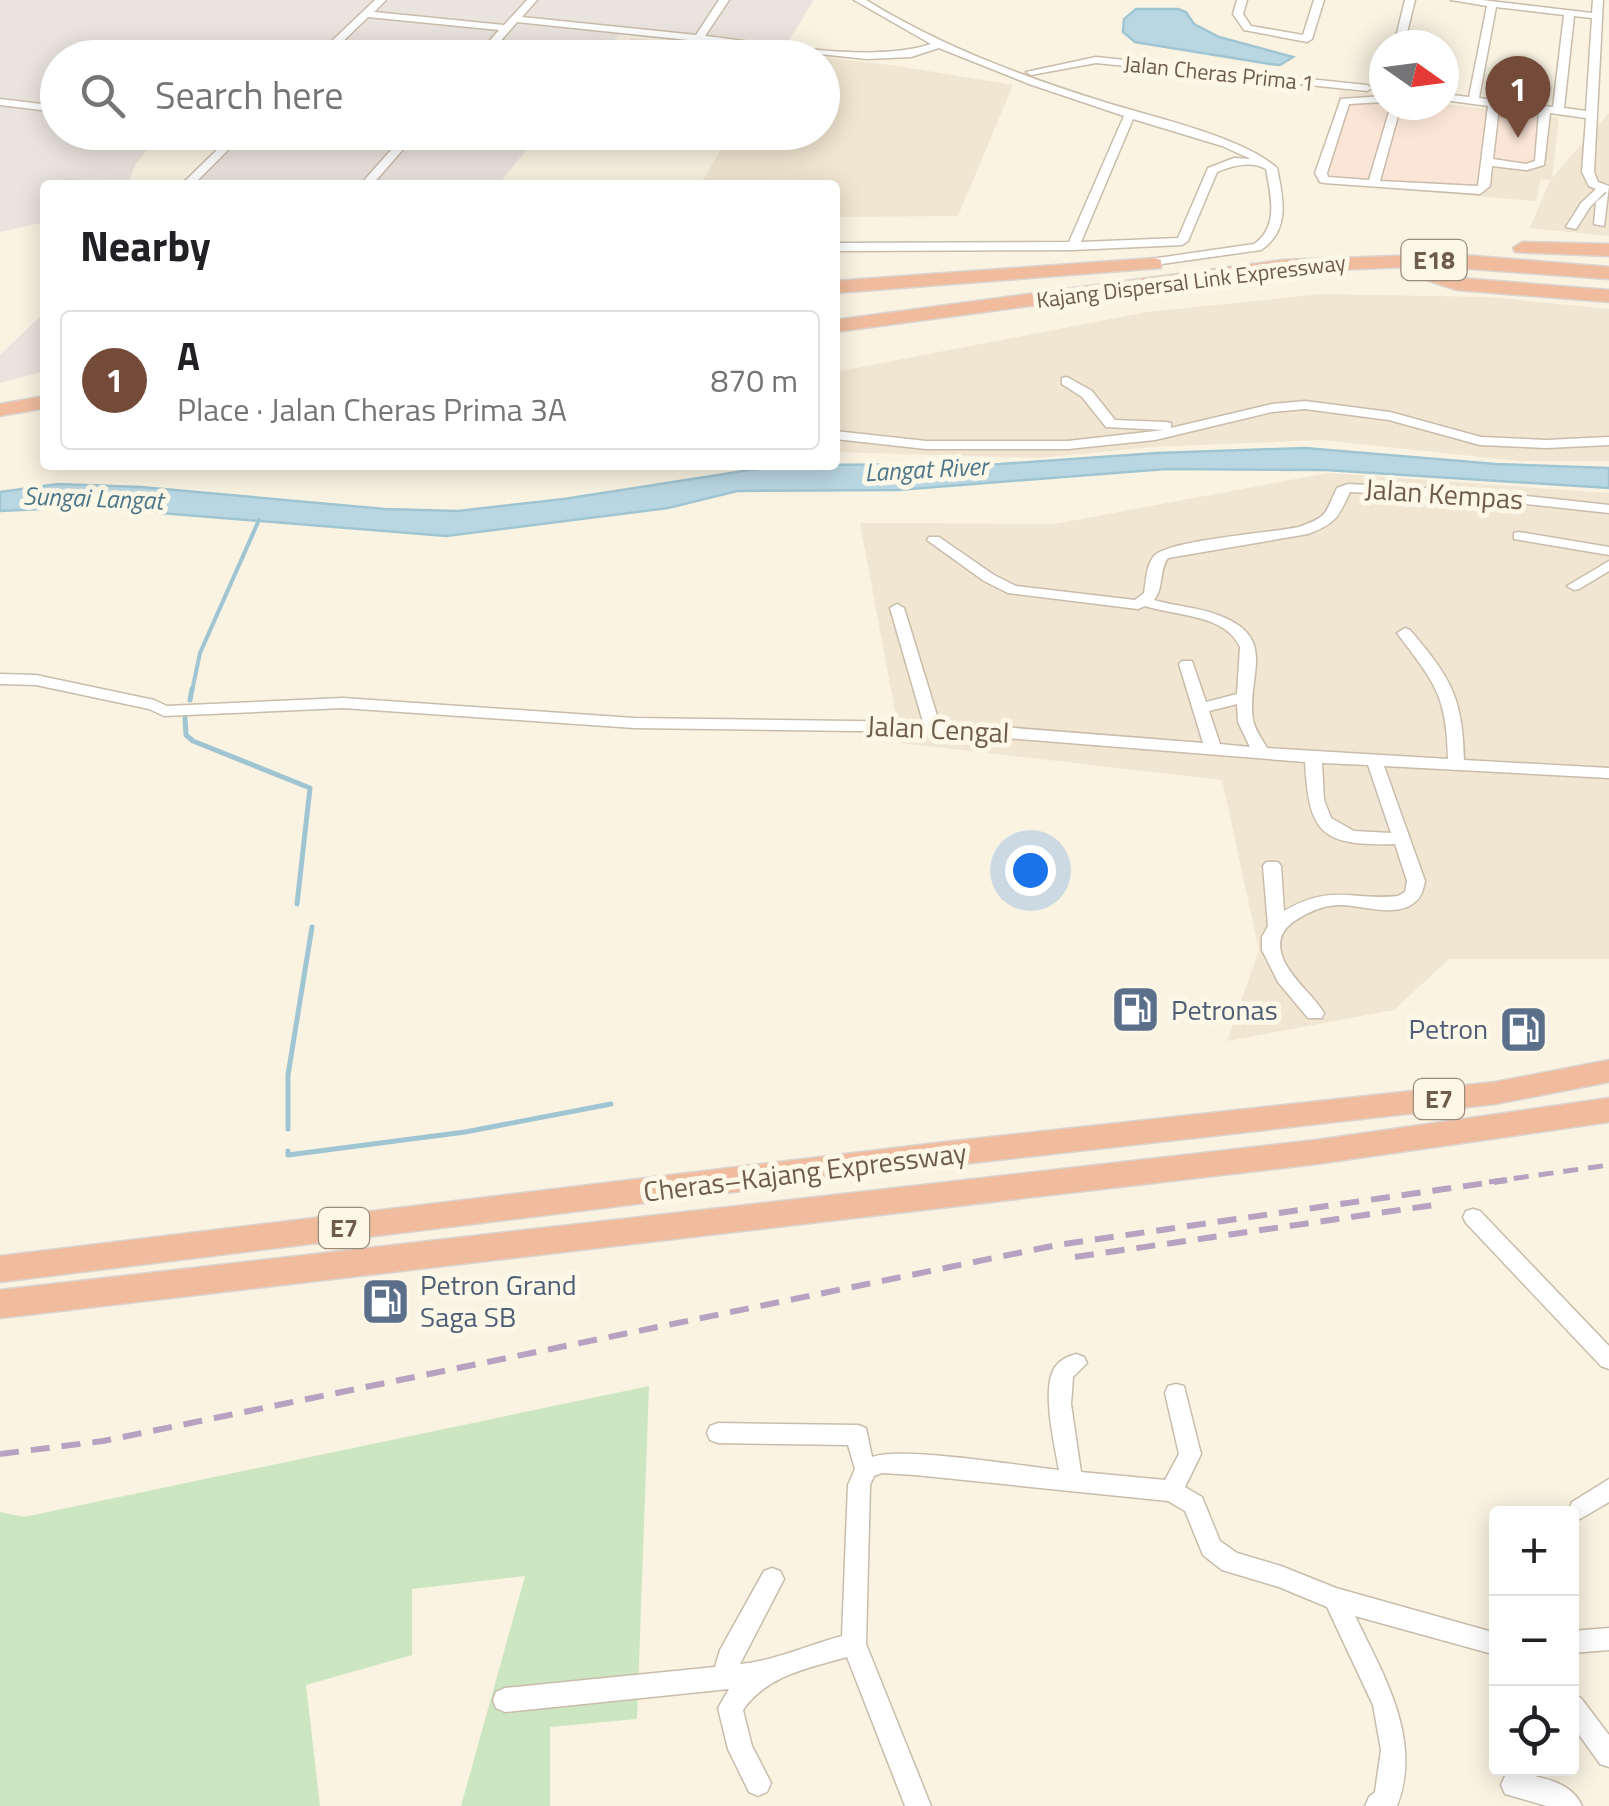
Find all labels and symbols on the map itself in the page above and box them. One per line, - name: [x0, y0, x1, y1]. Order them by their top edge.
- north arrow: [1369, 30, 1459, 120]
- street label: Jalan Cheras Prima 1: [1122, 46, 1316, 100]
- pin: 1: [1486, 56, 1550, 138]
- road number: E18: [1402, 240, 1466, 280]
- street label: Kajang Dispersal Link Expressway: [1034, 245, 1348, 317]
- water label: Langat River: [864, 447, 991, 491]
- street label: Jalan Kempas: [1363, 467, 1525, 520]
- water label: Sungai Langat: [22, 477, 167, 520]
- street label: Jalan Cengal: [866, 703, 1010, 754]
- your location: [1005, 845, 1056, 896]
- fuel station icon: Petronas: [1110, 984, 1162, 1036]
- place label: Petronas: [1171, 988, 1278, 1031]
- fuel station icon: Petron: [1497, 1003, 1549, 1055]
- place label: Petron: [1408, 1007, 1488, 1050]
- road number: E7: [1414, 1079, 1464, 1119]
- street label: Cheras–Kajang Expressway: [641, 1130, 969, 1213]
- road number: E7: [319, 1208, 369, 1248]
- place label: Petron Grand Saga SB: [420, 1263, 577, 1338]
- fuel station icon: Petron Grand Saga SB: [359, 1275, 411, 1327]

